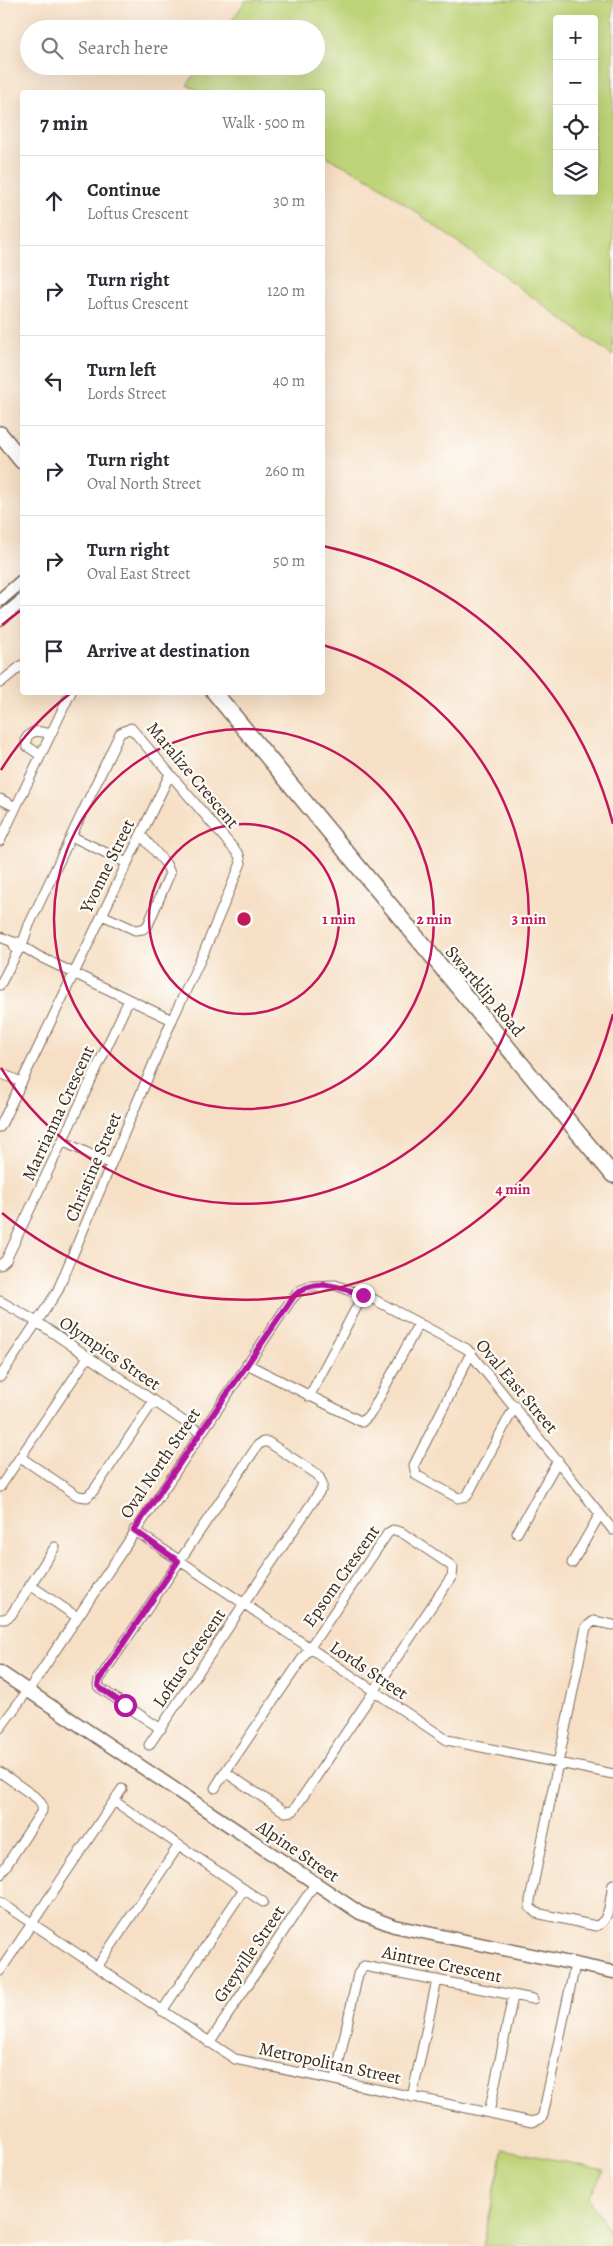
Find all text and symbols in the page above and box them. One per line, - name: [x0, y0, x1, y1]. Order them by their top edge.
- map controls: [553, 15, 598, 195]
- button: +: [553, 15, 598, 60]
- search box: [20, 20, 325, 75]
- icon: search: [38, 34, 66, 62]
- text: Search here: [78, 35, 168, 61]
- button: −: [553, 60, 598, 105]
- button: locate: [553, 105, 598, 150]
- text: 7 min: [40, 109, 88, 137]
- text: Walk · 500 m: [222, 112, 305, 134]
- button: layers: [553, 150, 598, 195]
- text: Continue: [87, 177, 161, 203]
- icon: ahead: [40, 187, 68, 215]
- text: 30 m: [273, 190, 305, 212]
- text: Loftus Crescent: [87, 203, 189, 225]
- text: Turn right: [87, 267, 169, 293]
- icon: right: [40, 277, 68, 305]
- text: 120 m: [267, 280, 305, 302]
- text: Loftus Crescent: [87, 293, 189, 315]
- text: Turn left: [87, 357, 156, 383]
- icon: left: [40, 367, 68, 395]
- text: 40 m: [273, 370, 305, 392]
- text: Lords Street: [87, 383, 167, 405]
- text: Turn right: [87, 447, 169, 473]
- icon: right: [40, 457, 68, 485]
- text: 260 m: [265, 460, 305, 482]
- text: Oval North Street: [87, 473, 201, 495]
- text: Turn right: [87, 537, 169, 563]
- icon: right: [40, 547, 68, 575]
- text: 50 m: [273, 550, 305, 572]
- text: Oval East Street: [87, 563, 190, 585]
- icon: arrive: [40, 637, 68, 665]
- text: Arrive at destination: [87, 638, 250, 664]
- street label: Maralize Crescent: [141, 717, 245, 833]
- street label: Yvonne Street: [74, 815, 140, 918]
- text: 1 min: [322, 909, 356, 929]
- text: 2 min: [416, 909, 452, 929]
- text: 3 min: [512, 909, 547, 929]
- centre of rings: [235, 910, 253, 928]
- street label: Swartklip Road: [440, 940, 530, 1042]
- street label: Marrianna Crescent: [16, 1041, 100, 1184]
- street label: Christine Street: [59, 1108, 127, 1225]
- text: 4 min: [495, 1179, 531, 1199]
- route end: [352, 1284, 375, 1307]
- street label: Olympics Street: [55, 1310, 165, 1396]
- street label: Oval East Street: [470, 1334, 564, 1438]
- street label: Oval North Street: [114, 1403, 206, 1523]
- street label: Epsom Crescent: [297, 1520, 385, 1632]
- street label: Loftus Crescent: [147, 1604, 231, 1712]
- street label: Lords Street: [325, 1635, 413, 1705]
- route start: [114, 1694, 137, 1717]
- street label: Alpine Street: [251, 1814, 344, 1888]
- street label: Greyville Street: [208, 1901, 290, 2007]
- street label: Aintree Crescent: [379, 1939, 504, 1988]
- street label: Metropolitan Street: [257, 2036, 403, 2090]

